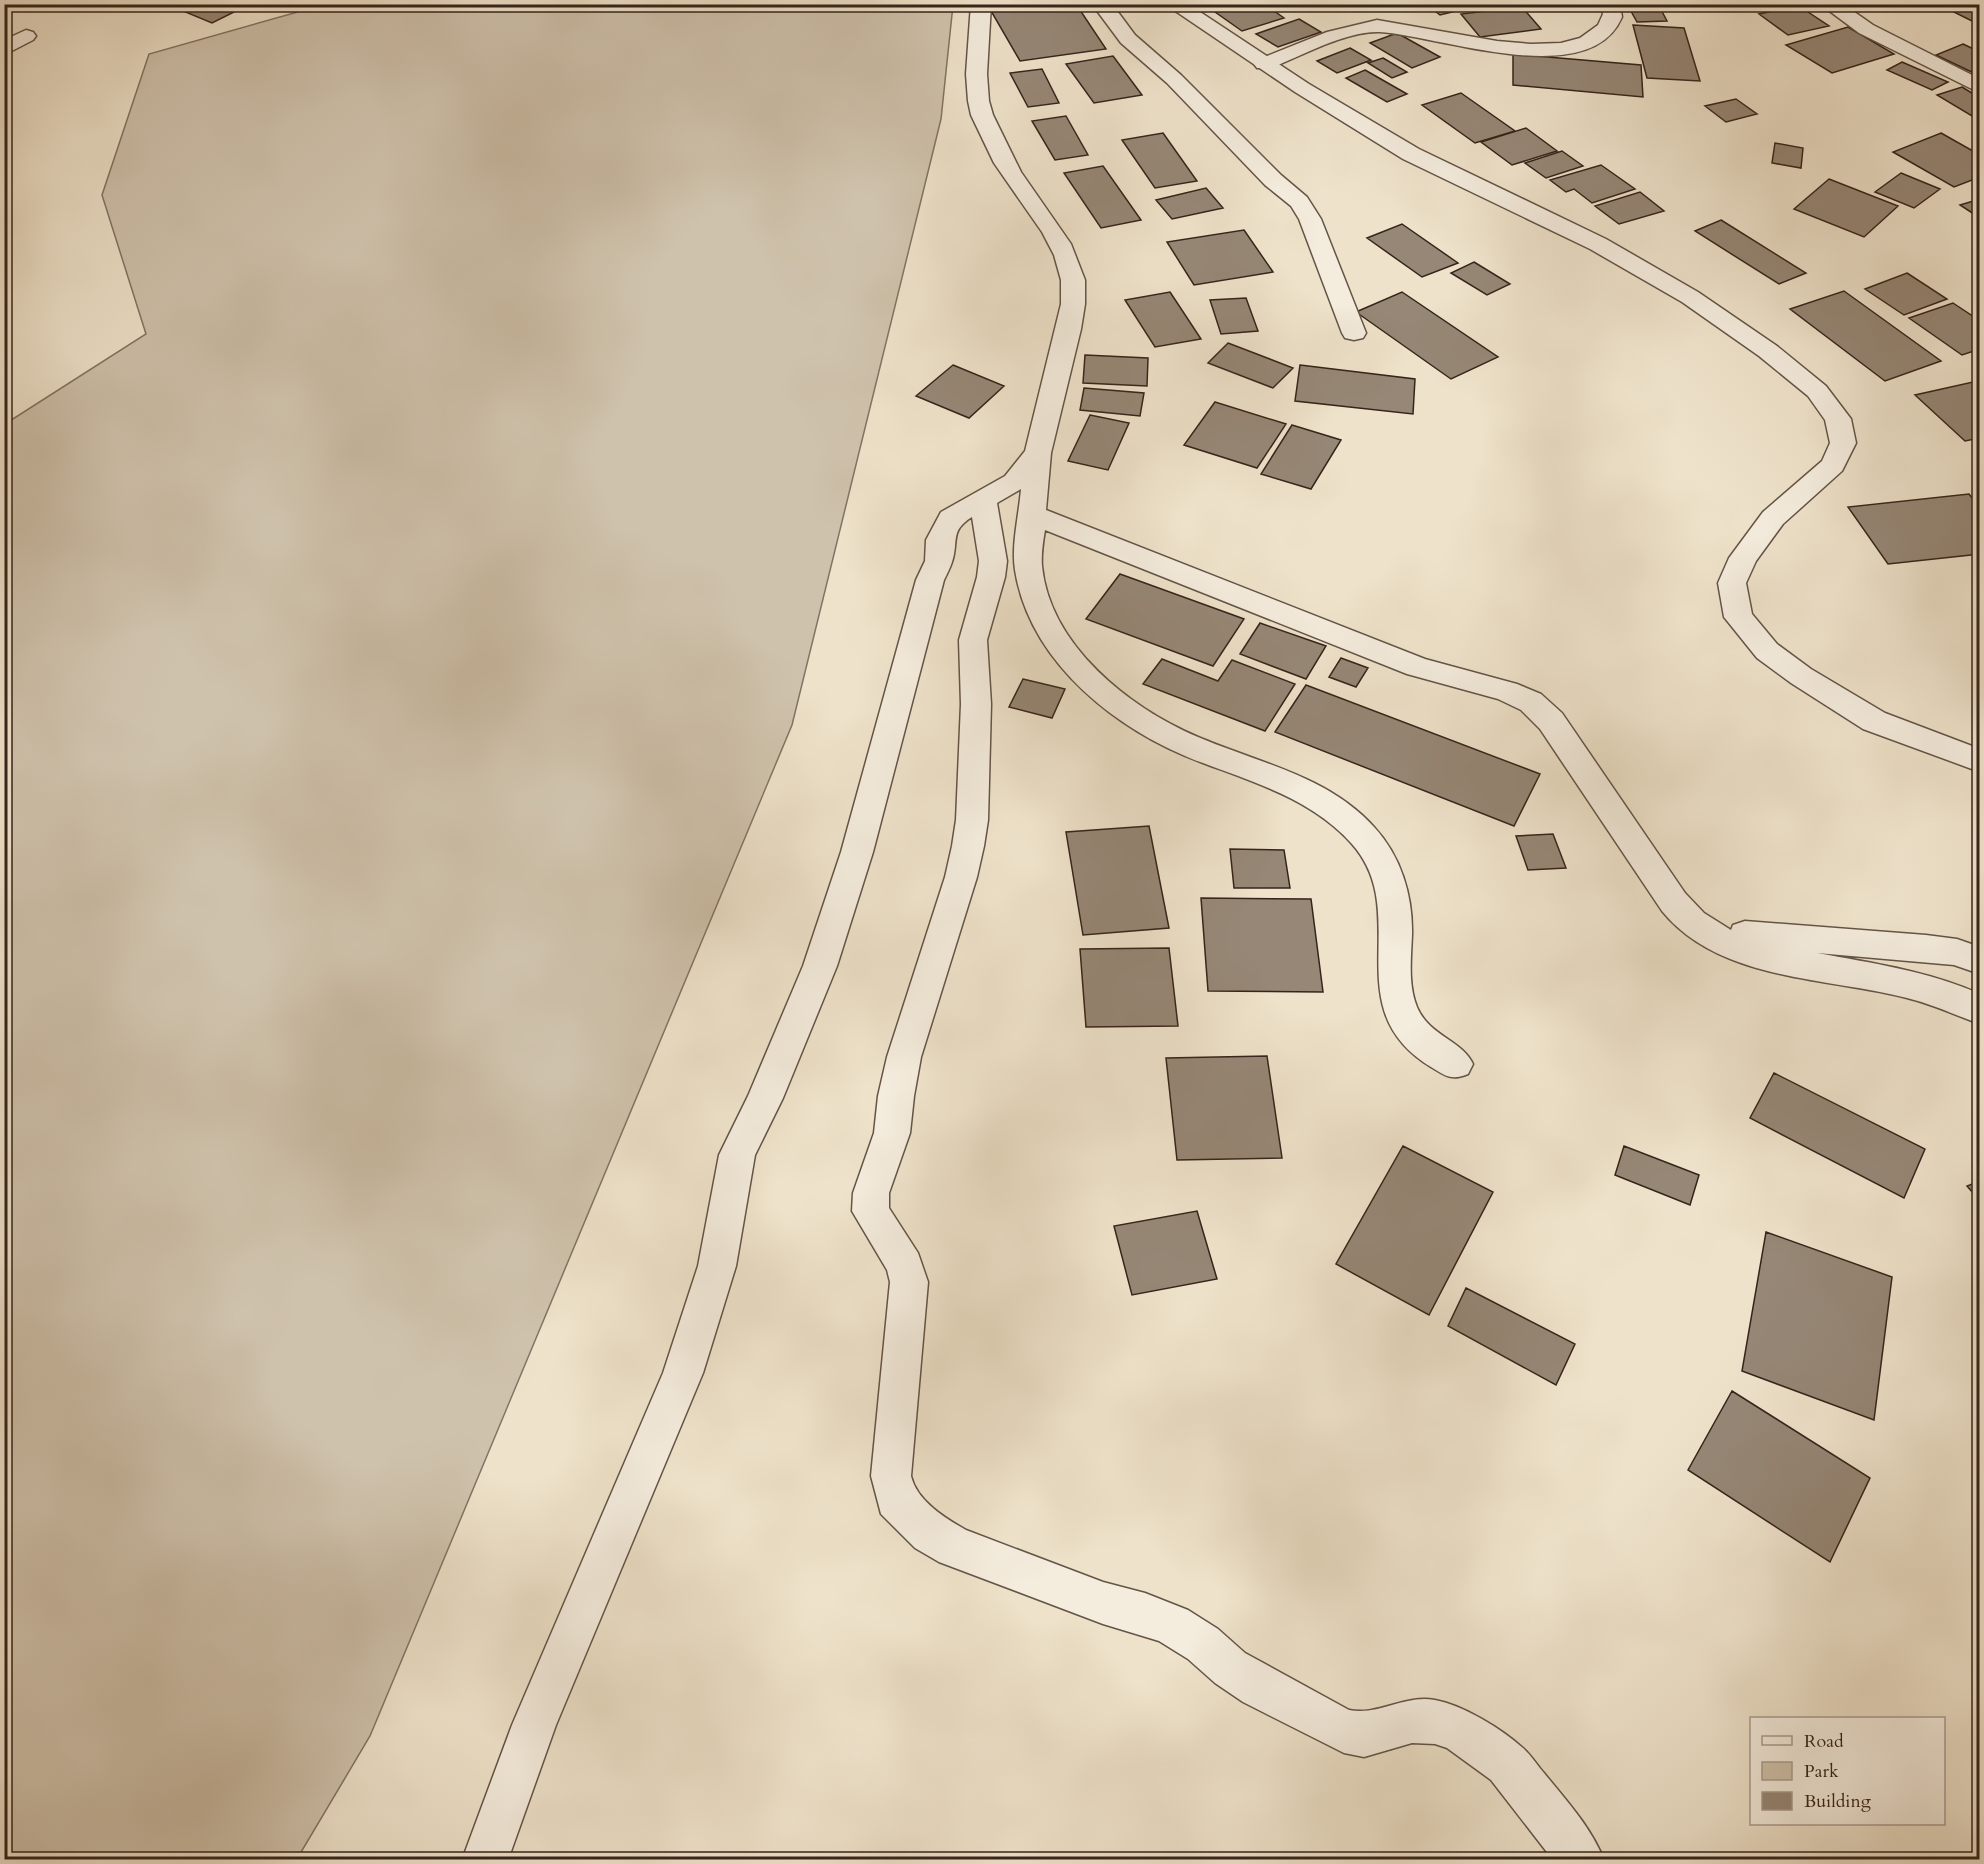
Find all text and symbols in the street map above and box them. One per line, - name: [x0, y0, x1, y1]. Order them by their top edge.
- legend: [1750, 1717, 1945, 1825]
- text: Road: [1804, 1729, 1844, 1754]
- text: Park: [1804, 1759, 1839, 1784]
- text: Building: [1804, 1789, 1872, 1814]

